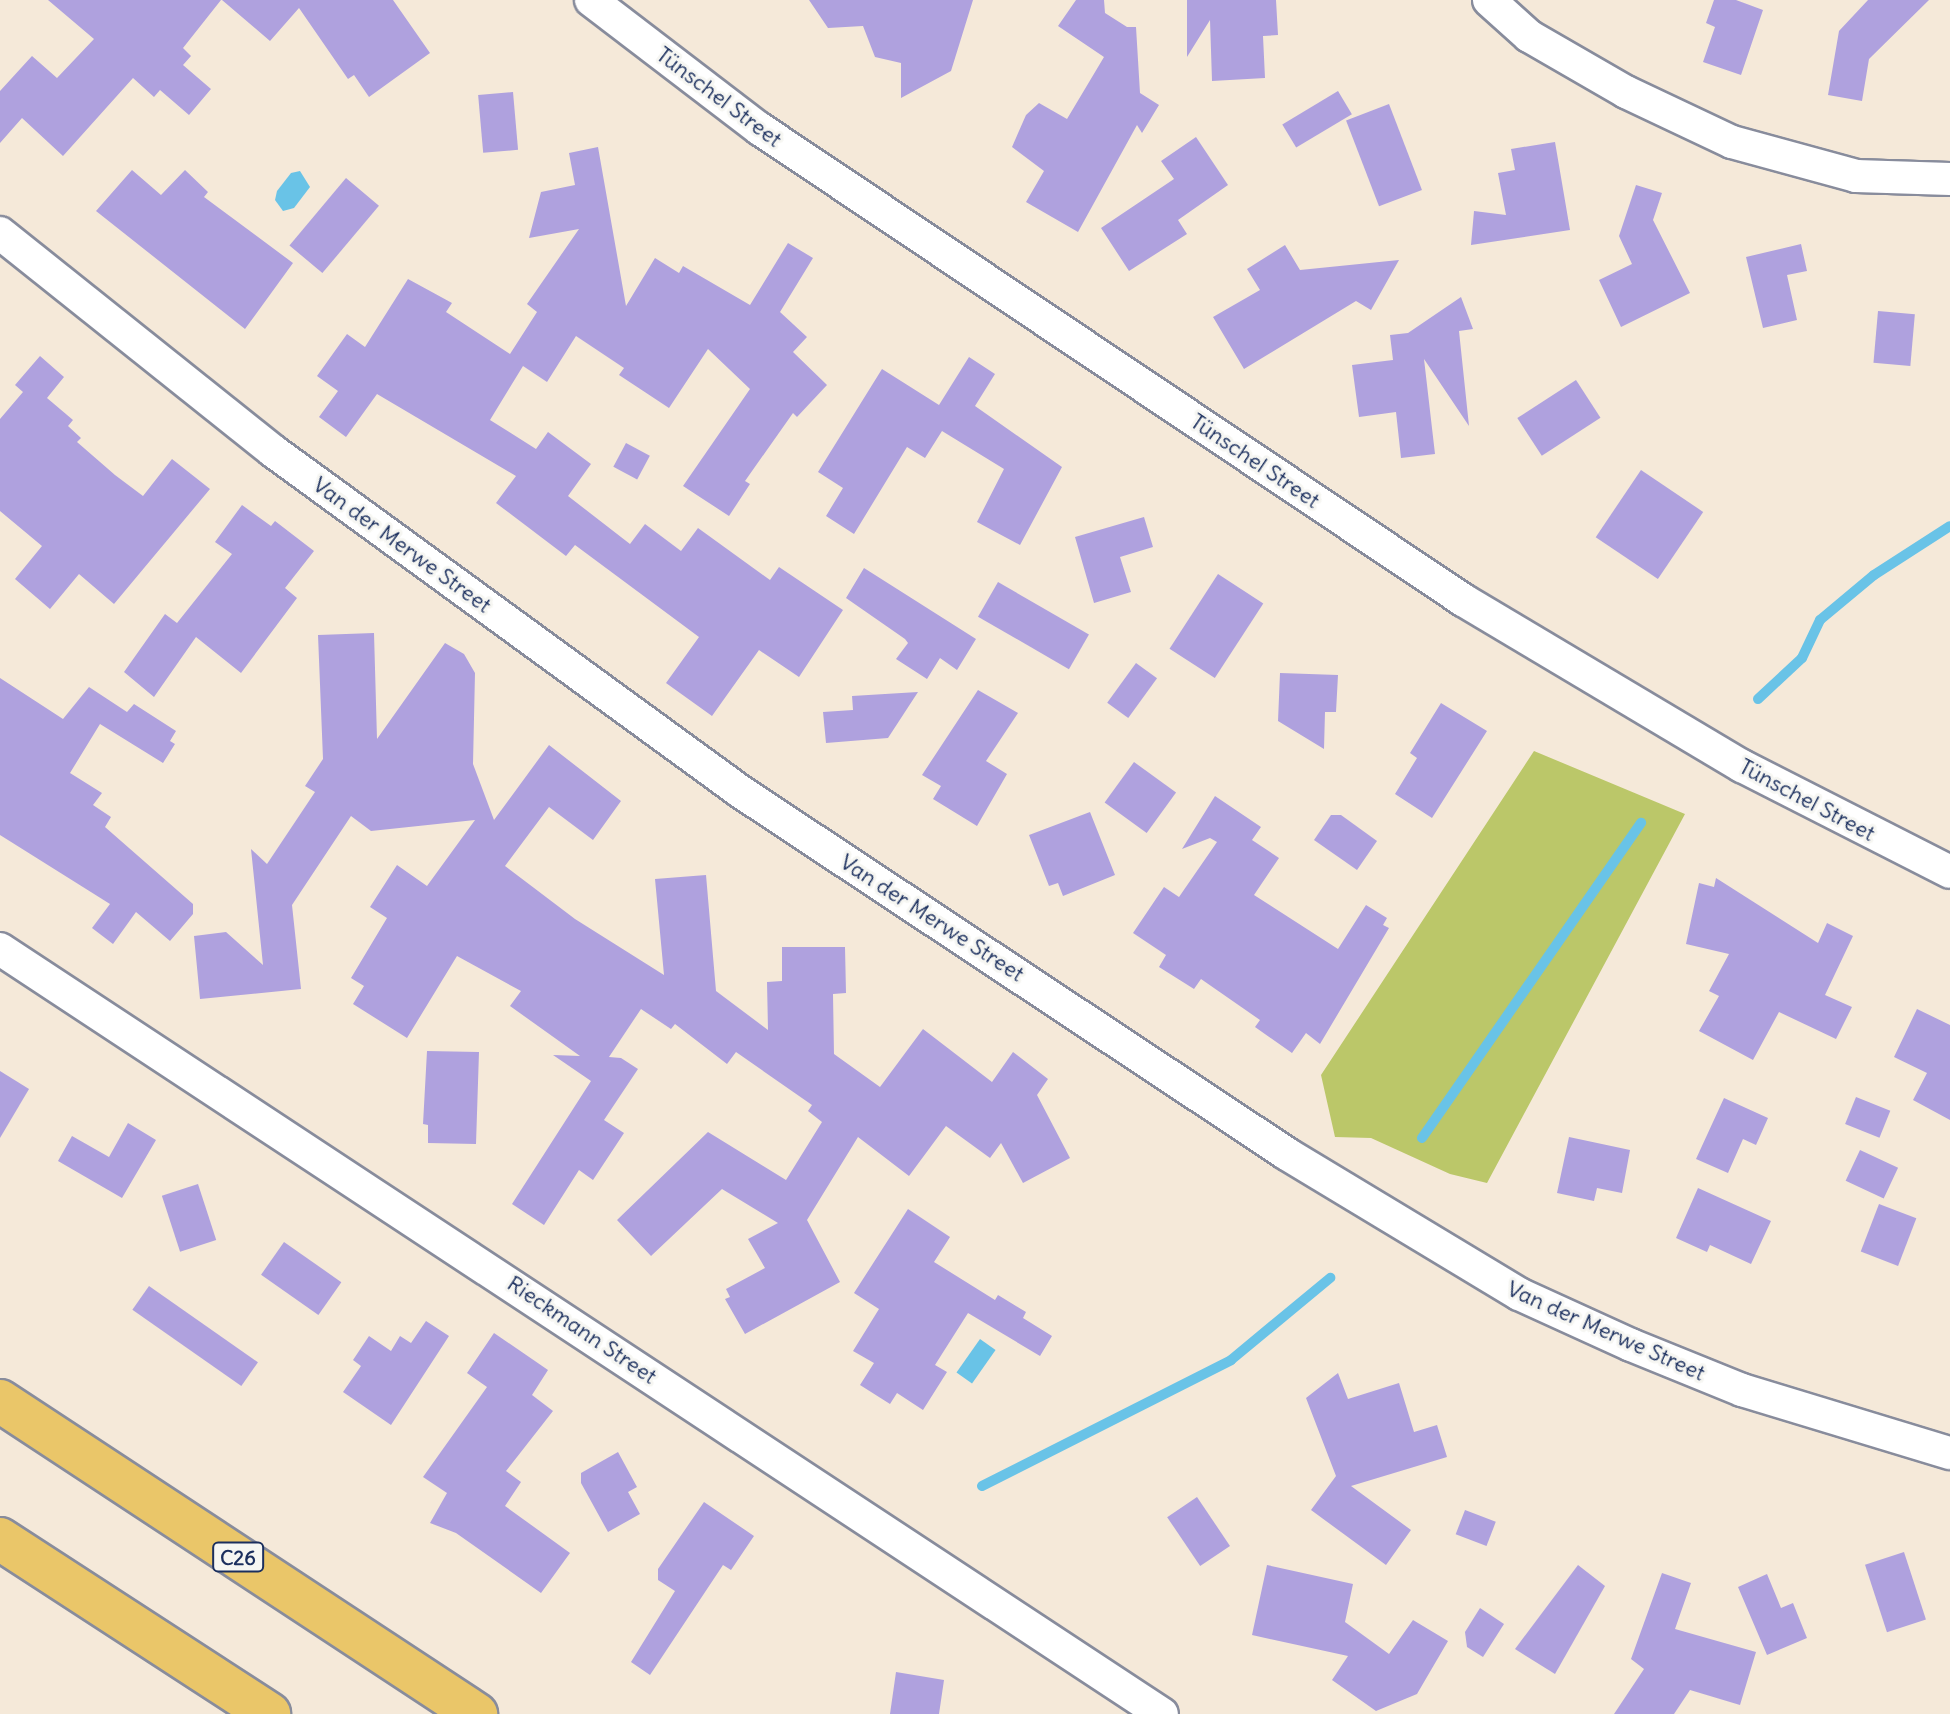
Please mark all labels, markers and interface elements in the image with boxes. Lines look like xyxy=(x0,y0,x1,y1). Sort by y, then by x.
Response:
street label: Tünschel Street xyxy=(651,41,787,153)
street label: Tünschel Street xyxy=(1185,408,1325,514)
street label: Van der Merwe Street xyxy=(308,471,496,619)
street label: Tünschel Street xyxy=(1734,753,1880,847)
street label: Van der Merwe Street xyxy=(835,849,1029,987)
street label: Rieckmann Street xyxy=(502,1270,662,1390)
street label: Van der Merwe Street xyxy=(1503,1275,1709,1387)
road number: C26 xyxy=(212,1541,264,1573)

